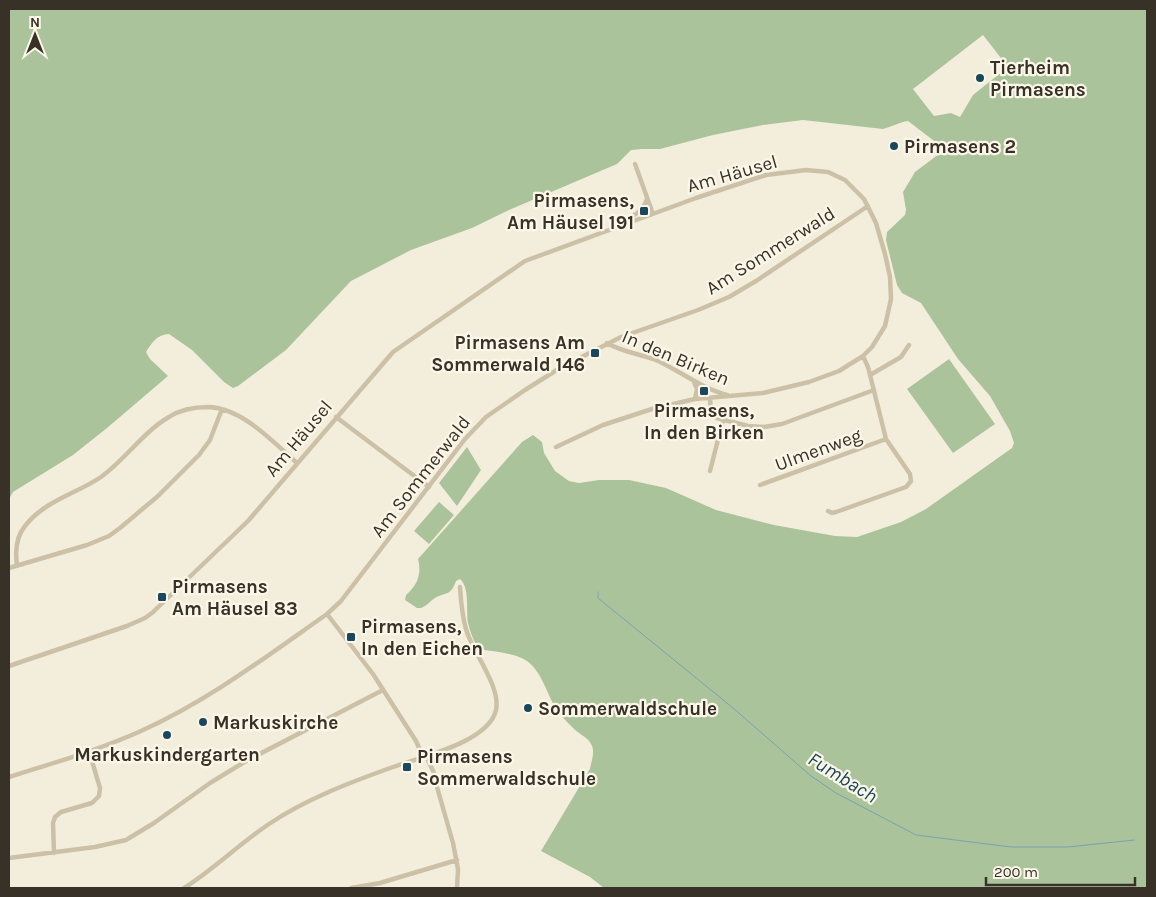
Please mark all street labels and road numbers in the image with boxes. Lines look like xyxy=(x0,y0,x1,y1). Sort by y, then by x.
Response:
street label: Am Häusel xyxy=(685,151,780,197)
street label: Am Sommerwald xyxy=(702,202,839,299)
street label: In den Birken xyxy=(619,325,733,390)
street label: Am Häusel xyxy=(260,396,337,481)
street label: Am Sommerwald xyxy=(367,412,475,542)
street label: Ulmenweg xyxy=(772,424,865,476)

